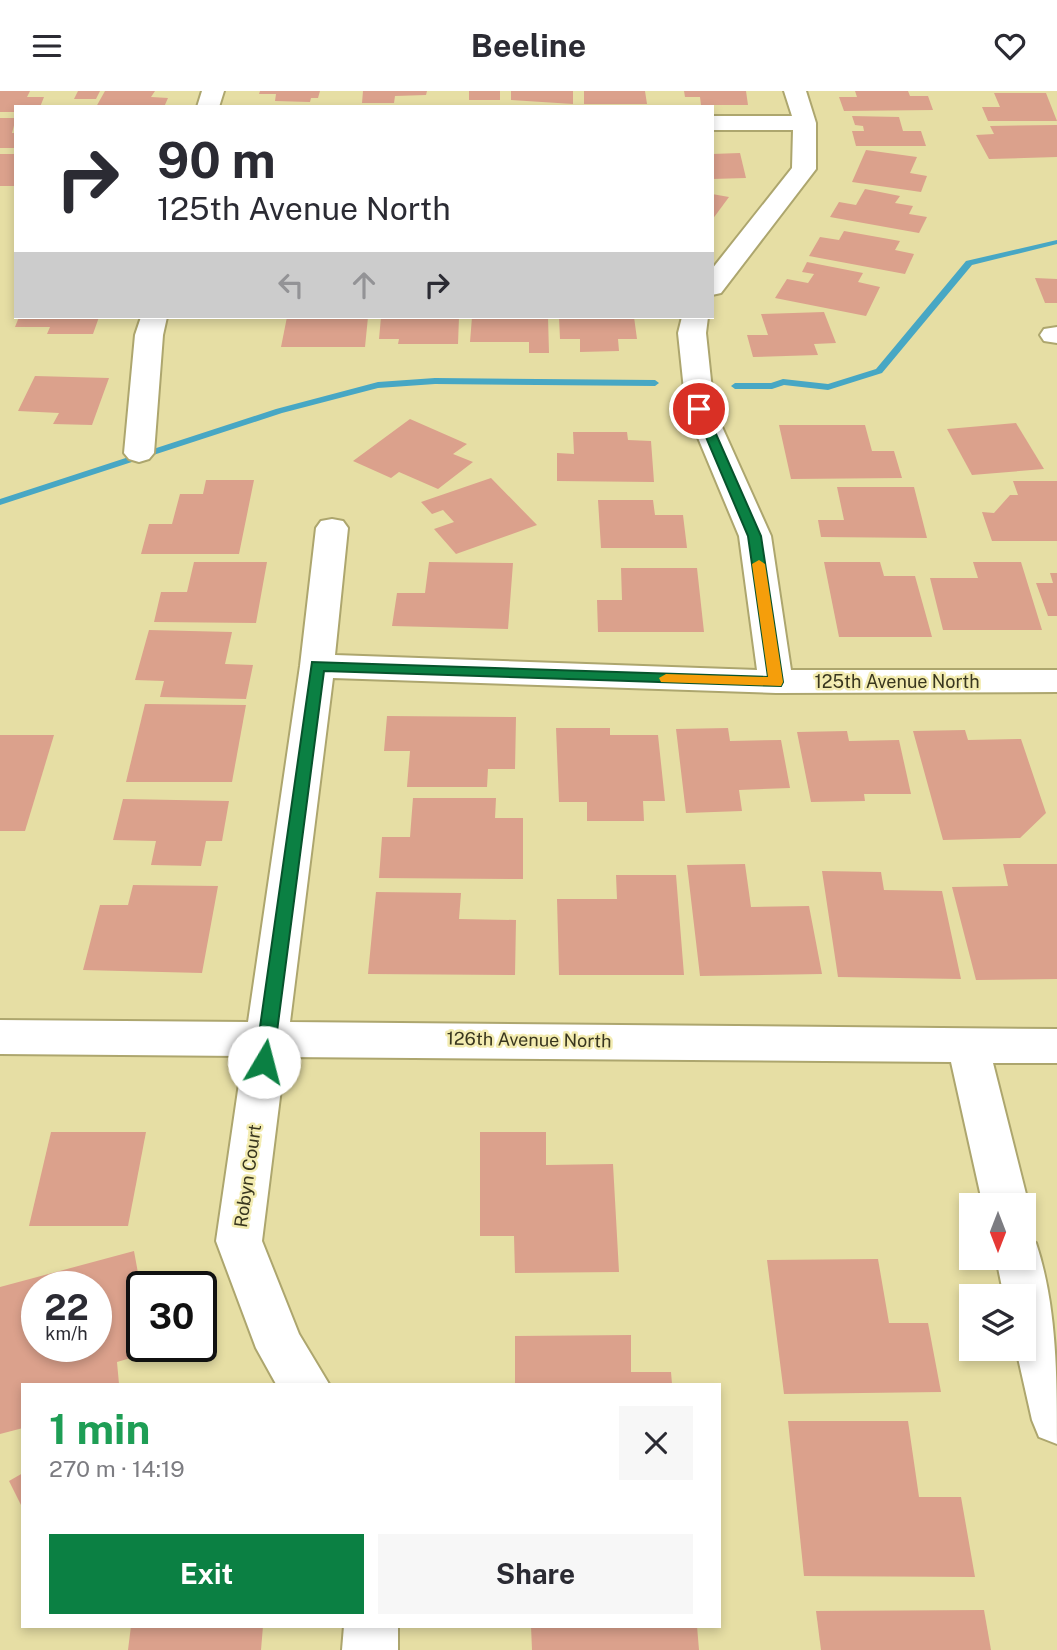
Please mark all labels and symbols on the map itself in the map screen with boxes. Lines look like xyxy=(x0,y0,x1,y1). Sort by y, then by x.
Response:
pin xyxy=(669,379,729,439)
street label: 125th Avenue North xyxy=(814,671,980,692)
position arrow xyxy=(227,1025,301,1099)
street label: 126th Avenue North xyxy=(446,1028,612,1051)
street label: Robyn Court xyxy=(230,1123,265,1229)
north arrow xyxy=(959,1193,1036,1271)
speed limit sign: 30 xyxy=(126,1271,217,1362)

